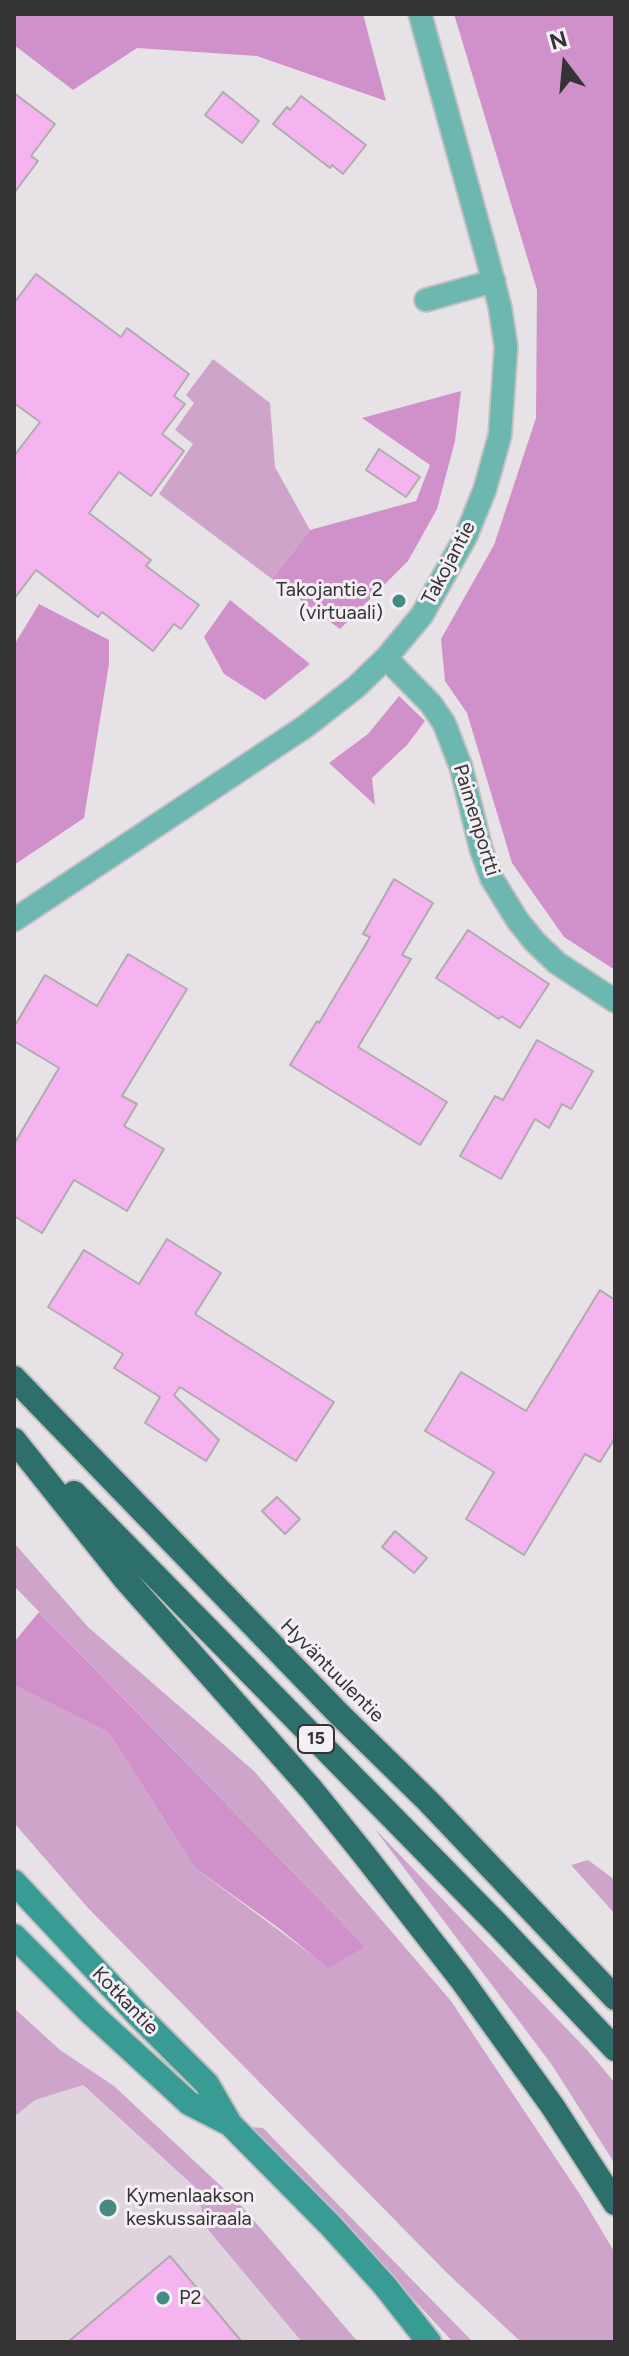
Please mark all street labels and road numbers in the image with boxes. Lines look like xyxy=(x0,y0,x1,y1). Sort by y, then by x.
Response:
street label: Takojantie xyxy=(417,517,481,609)
street label: Paimenportti xyxy=(448,761,504,879)
street label: Hyväntuulentie xyxy=(275,1614,389,1728)
road number: 15 xyxy=(298,1725,334,1753)
street label: Kotkantie xyxy=(87,1962,163,2040)

